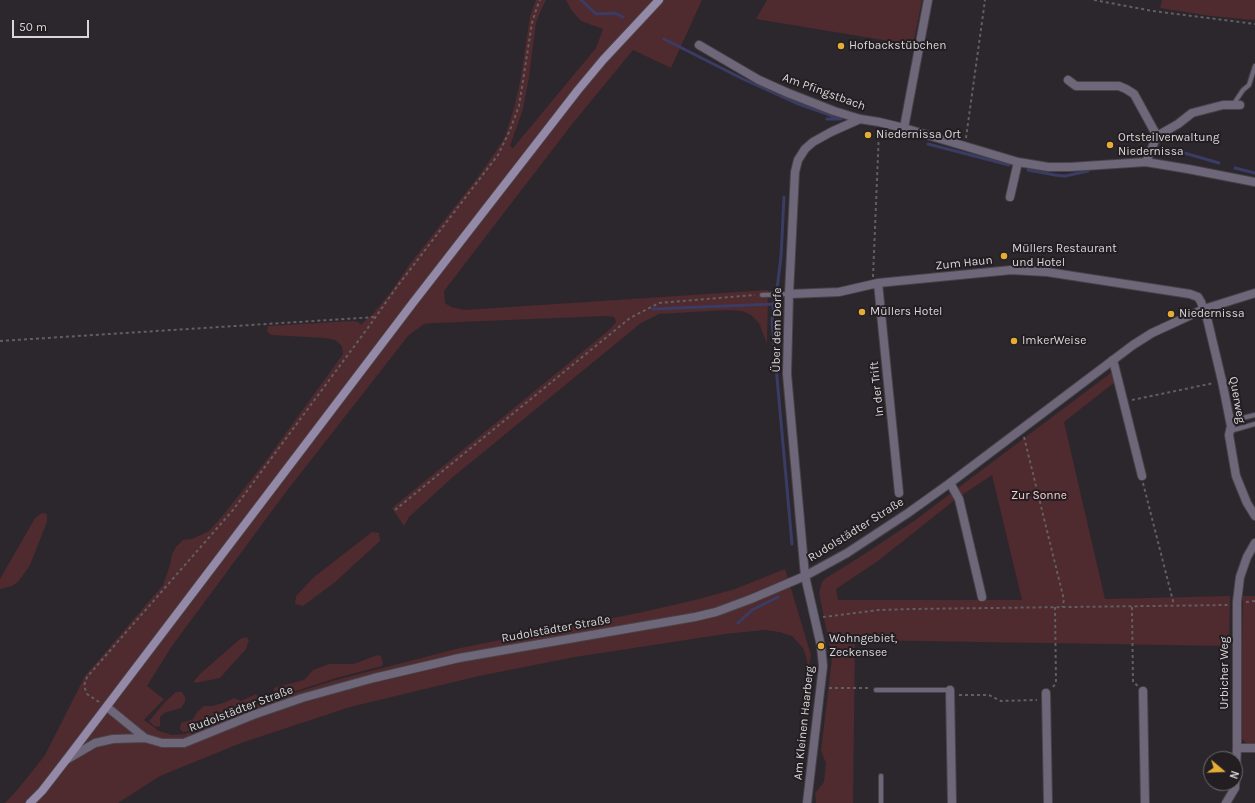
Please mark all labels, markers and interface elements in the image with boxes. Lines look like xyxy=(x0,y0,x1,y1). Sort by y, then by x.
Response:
scale bar xyxy=(14,12,91,38)
text: 50 m xyxy=(19,20,47,34)
place label: Hofbackstübchen xyxy=(849,39,946,53)
marker: Hofbackstübchen xyxy=(836,41,846,51)
street label: Am Pfingstbach xyxy=(781,70,867,114)
place label: Niedernissa Ort xyxy=(876,128,961,142)
marker: Niedernissa Ort xyxy=(863,130,873,140)
place label: Ortsteilverwaltung Niedernissa xyxy=(1118,131,1219,159)
marker: Ortsteilverwaltung Niedernissa xyxy=(1105,140,1115,150)
place label: Müllers Restaurant und Hotel xyxy=(1012,242,1117,270)
marker: Müllers Restaurant und Hotel xyxy=(999,251,1009,261)
street label: Zum Haun xyxy=(935,253,993,273)
street label: Über dem Dorfe xyxy=(769,288,785,372)
place label: Müllers Hotel xyxy=(870,305,942,319)
marker: Müllers Hotel xyxy=(857,307,867,317)
place label: Niedernissa xyxy=(1179,307,1245,321)
marker: Niedernissa xyxy=(1166,309,1176,319)
place label: ImkerWeise xyxy=(1022,334,1086,348)
marker: ImkerWeise xyxy=(1009,336,1019,346)
street label: In der Trift xyxy=(867,361,887,417)
street label: Querweg xyxy=(1226,376,1248,424)
park label: Zur Sonne xyxy=(1011,489,1067,503)
street label: Rudolstädter Straße xyxy=(805,495,907,565)
street label: Rudolstädter Straße xyxy=(500,612,612,646)
place label: Wohngebiet, Zeckensee xyxy=(829,632,897,660)
street label: Urbicher Weg xyxy=(1218,637,1232,709)
marker: Wohngebiet, Zeckensee xyxy=(816,641,826,651)
street label: Am Kleinen Haarberg xyxy=(791,665,817,781)
street label: Rudolstädter Straße xyxy=(187,683,295,735)
north arrow xyxy=(1203,751,1243,791)
text: N xyxy=(1226,769,1241,781)

